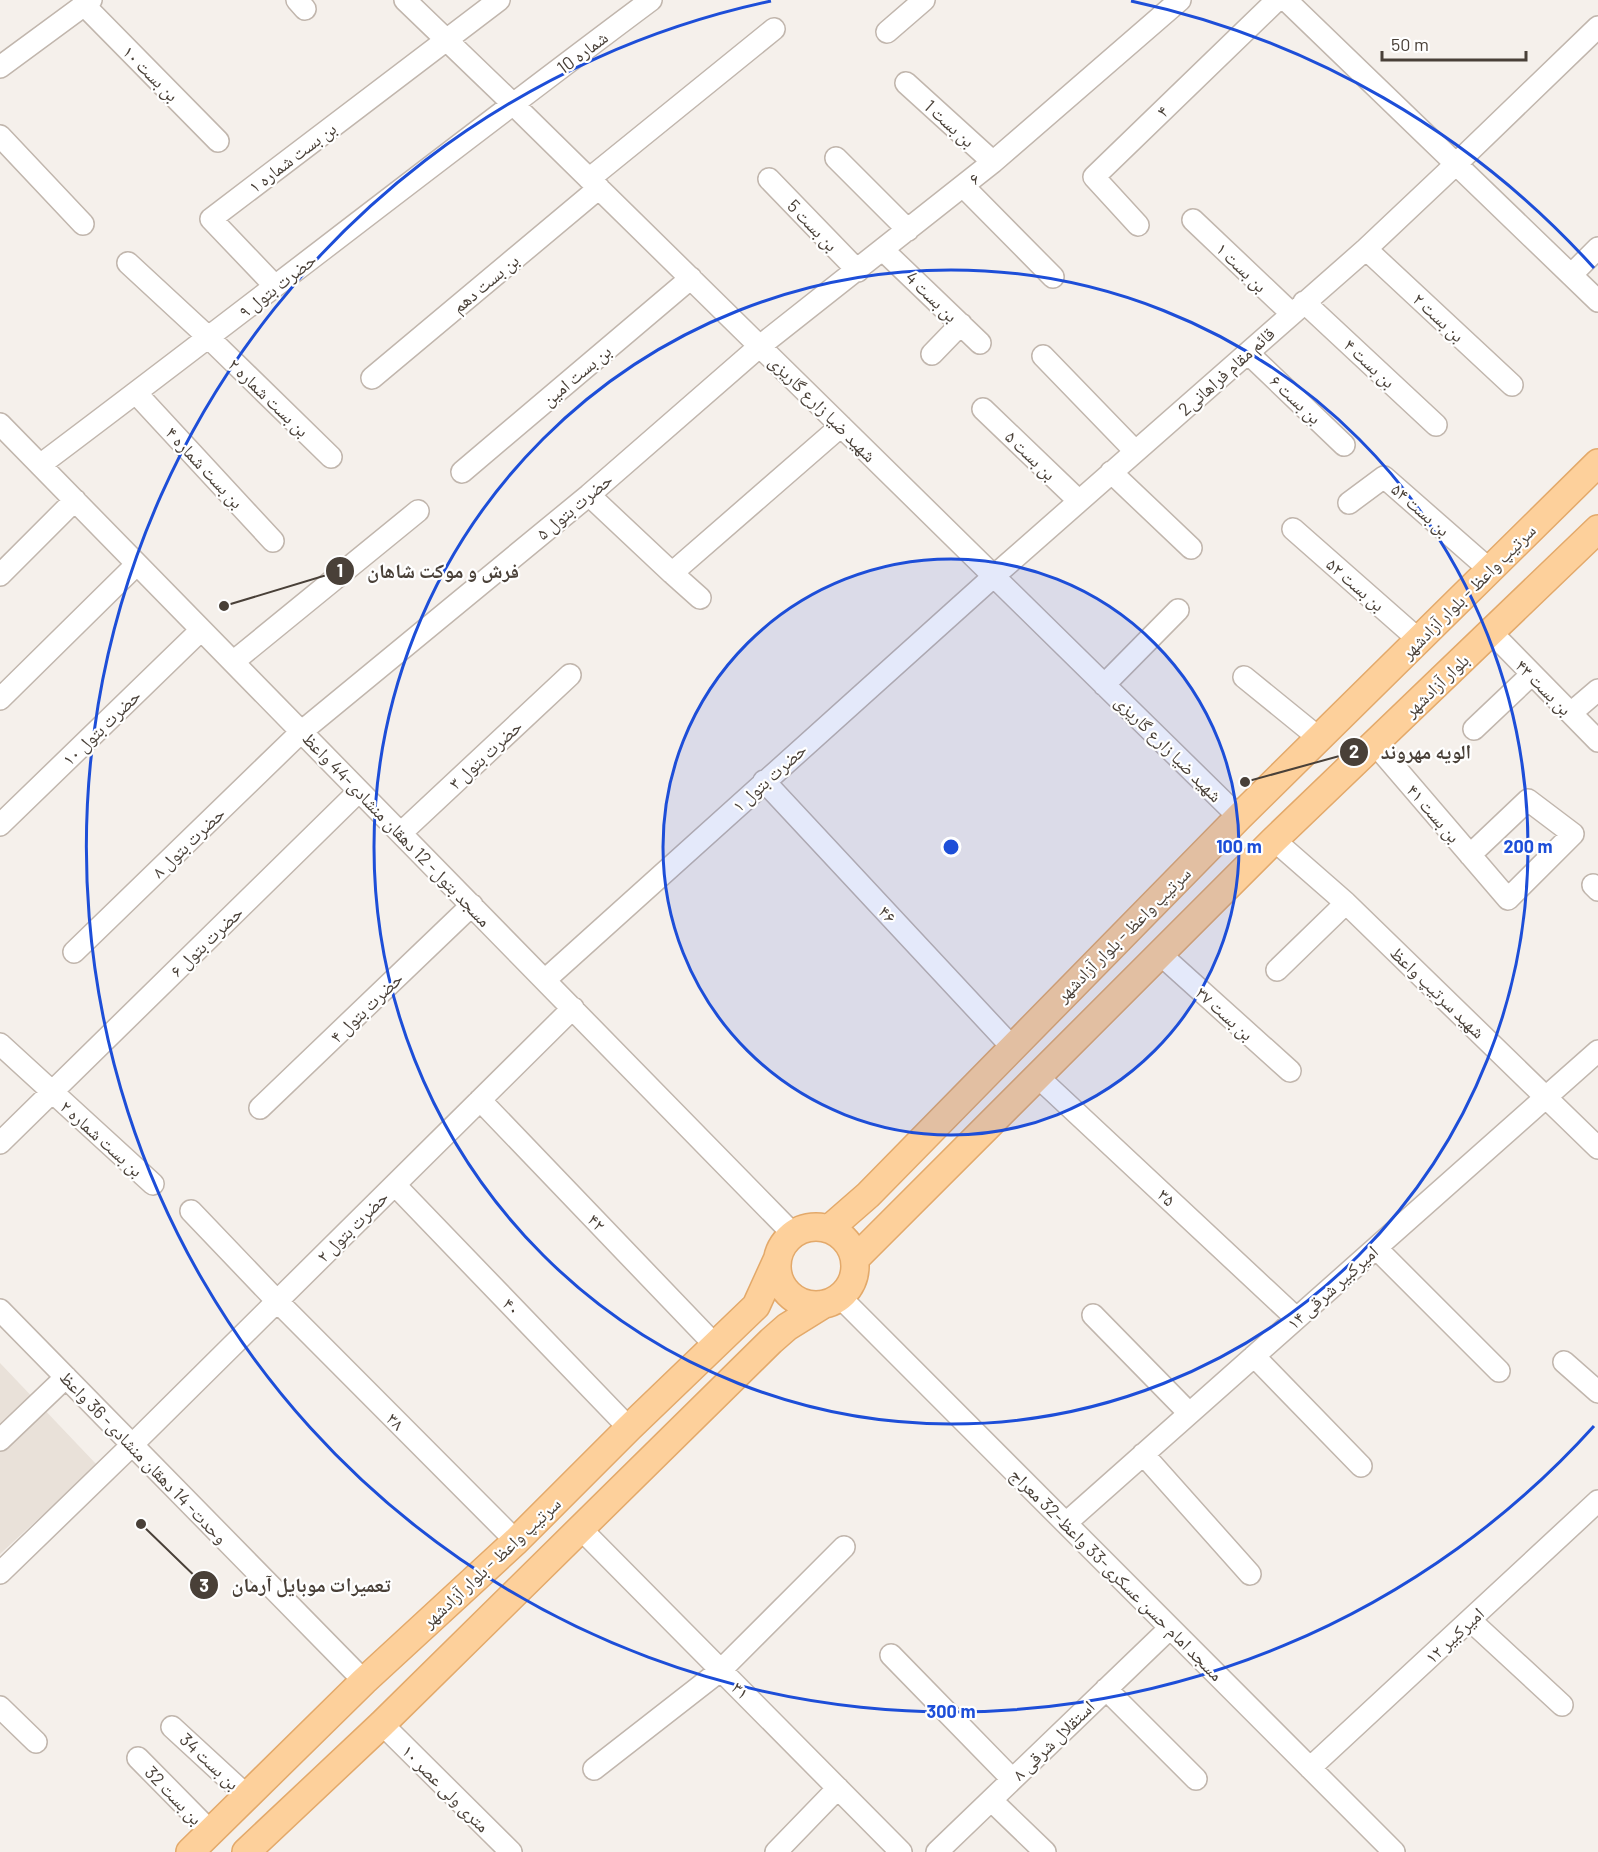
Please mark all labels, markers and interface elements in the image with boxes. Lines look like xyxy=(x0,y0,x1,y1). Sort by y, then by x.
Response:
scale bar xyxy=(1382,24,1526,62)
street label: شماره 10 xyxy=(552,26,612,78)
text: 50 m xyxy=(1391,33,1429,55)
street label: بن بست ۱۰ xyxy=(118,40,184,106)
street label: بن بست 1 xyxy=(919,95,980,152)
street label: ۴ xyxy=(1151,100,1173,122)
street label: بن بست شماره ۱ xyxy=(244,117,341,198)
street label: ۶ xyxy=(964,167,984,189)
street label: بن بست 5 xyxy=(782,195,843,256)
street label: بن بست ۱ xyxy=(1211,237,1272,297)
street label: حضرت بتول ۹ xyxy=(234,248,321,323)
street label: بن بست دهم xyxy=(447,249,524,319)
street label: بن بست 4 xyxy=(901,266,963,327)
street label: بن بست ۲ xyxy=(1408,288,1469,347)
street label: 2قائم مقام فراهانی xyxy=(1173,322,1280,422)
street label: بن بست ۴ xyxy=(1339,334,1400,393)
street label: بن بست امین xyxy=(537,340,616,411)
street label: شهید ضیا زارع گاریزی xyxy=(764,350,881,467)
street label: بن بست شماره ۲ xyxy=(223,353,314,442)
street label: بن بست ۶ xyxy=(1265,370,1326,429)
street label: بن بست شماره ۴ xyxy=(161,421,249,513)
street label: بن بست ۵ xyxy=(1000,425,1061,485)
street label: حضرت بتول ۵ xyxy=(532,468,617,545)
street label: بن بست ۵۴ xyxy=(1387,478,1455,541)
street label: سرتیپ واعظ - بلوار آزادشهر xyxy=(1395,519,1541,665)
callout: فرش و موکت شاهان xyxy=(325,552,531,590)
street label: بن بست ۵۲ xyxy=(1322,553,1390,616)
text: فرش و موکت شاهان xyxy=(367,558,519,583)
text: 1 xyxy=(337,559,343,581)
street label: بلوار آزادشهر xyxy=(1398,649,1473,722)
street label: بن بست ۴۳ xyxy=(1511,654,1577,720)
street label: حضرت بتول ۱۰ xyxy=(57,684,146,771)
street label: شهید ضیا زارع گاریزی xyxy=(1110,690,1227,807)
street label: حضرت بتول ۳ xyxy=(444,714,527,794)
street label: مسجد بتول- 12 دهقان منشادی-44 واعظ xyxy=(297,727,496,932)
callout: الویه مهروند xyxy=(1339,733,1483,771)
street label: حضرت بتول ۱ xyxy=(727,738,811,817)
text: الویه مهروند xyxy=(1381,739,1471,764)
text: 2 xyxy=(1349,740,1359,762)
street label: بن بست ۴۱ xyxy=(1402,779,1465,847)
street label: حضرت بتول ۸ xyxy=(147,802,230,883)
text: 100 m xyxy=(1216,835,1262,857)
text: 200 m xyxy=(1503,835,1553,857)
centre of rings xyxy=(941,837,961,857)
street label: سرتیپ واعظ - بلوار آزادشهر xyxy=(1050,862,1196,1008)
street label: حضرت بتول ۶ xyxy=(165,901,248,982)
street label: ۴۶ xyxy=(874,901,902,927)
street label: شهید سرتیپ واعظ xyxy=(1385,941,1490,1044)
street label: حضرت بتول ۴ xyxy=(325,967,408,1048)
street label: بن بست ۳۷ xyxy=(1191,981,1259,1046)
street label: بن بست شماره ۲ xyxy=(55,1095,148,1182)
street label: ۳۵ xyxy=(1154,1183,1180,1211)
street label: حضرت بتول ۲ xyxy=(312,1186,393,1267)
street label: ۴۲ xyxy=(583,1209,611,1235)
street label: ۱۴ امیرکبیر شرقی xyxy=(1282,1240,1383,1334)
street label: ۴۰ xyxy=(498,1293,526,1319)
street label: وحدت- 14 دهقان منشادی- 36 واعظ xyxy=(55,1366,233,1549)
street label: ۳۸ xyxy=(383,1408,409,1434)
street label: مسجد امام حسن عسکری-33 واعظ-32 معراج xyxy=(1005,1463,1228,1686)
street label: سرتیپ واعظ - بلوار آزادشهر xyxy=(416,1492,566,1634)
callout: تعمیرات موبایل آرمان xyxy=(189,1566,403,1604)
text: تعمیرات موبایل آرمان xyxy=(231,1572,391,1598)
text: 3 xyxy=(199,1574,209,1596)
street label: امیرکبیر ۱۲ xyxy=(1420,1602,1488,1668)
street label: ۳۱ xyxy=(728,1677,754,1703)
street label: استقلال شرقی ۸ xyxy=(1007,1695,1099,1785)
text: 300 m xyxy=(927,1700,975,1722)
street label: بن بست 34 xyxy=(175,1728,244,1795)
street label: ۱۰ متری ولی عصر xyxy=(397,1740,494,1837)
street label: بن بست 32 xyxy=(140,1761,207,1830)

